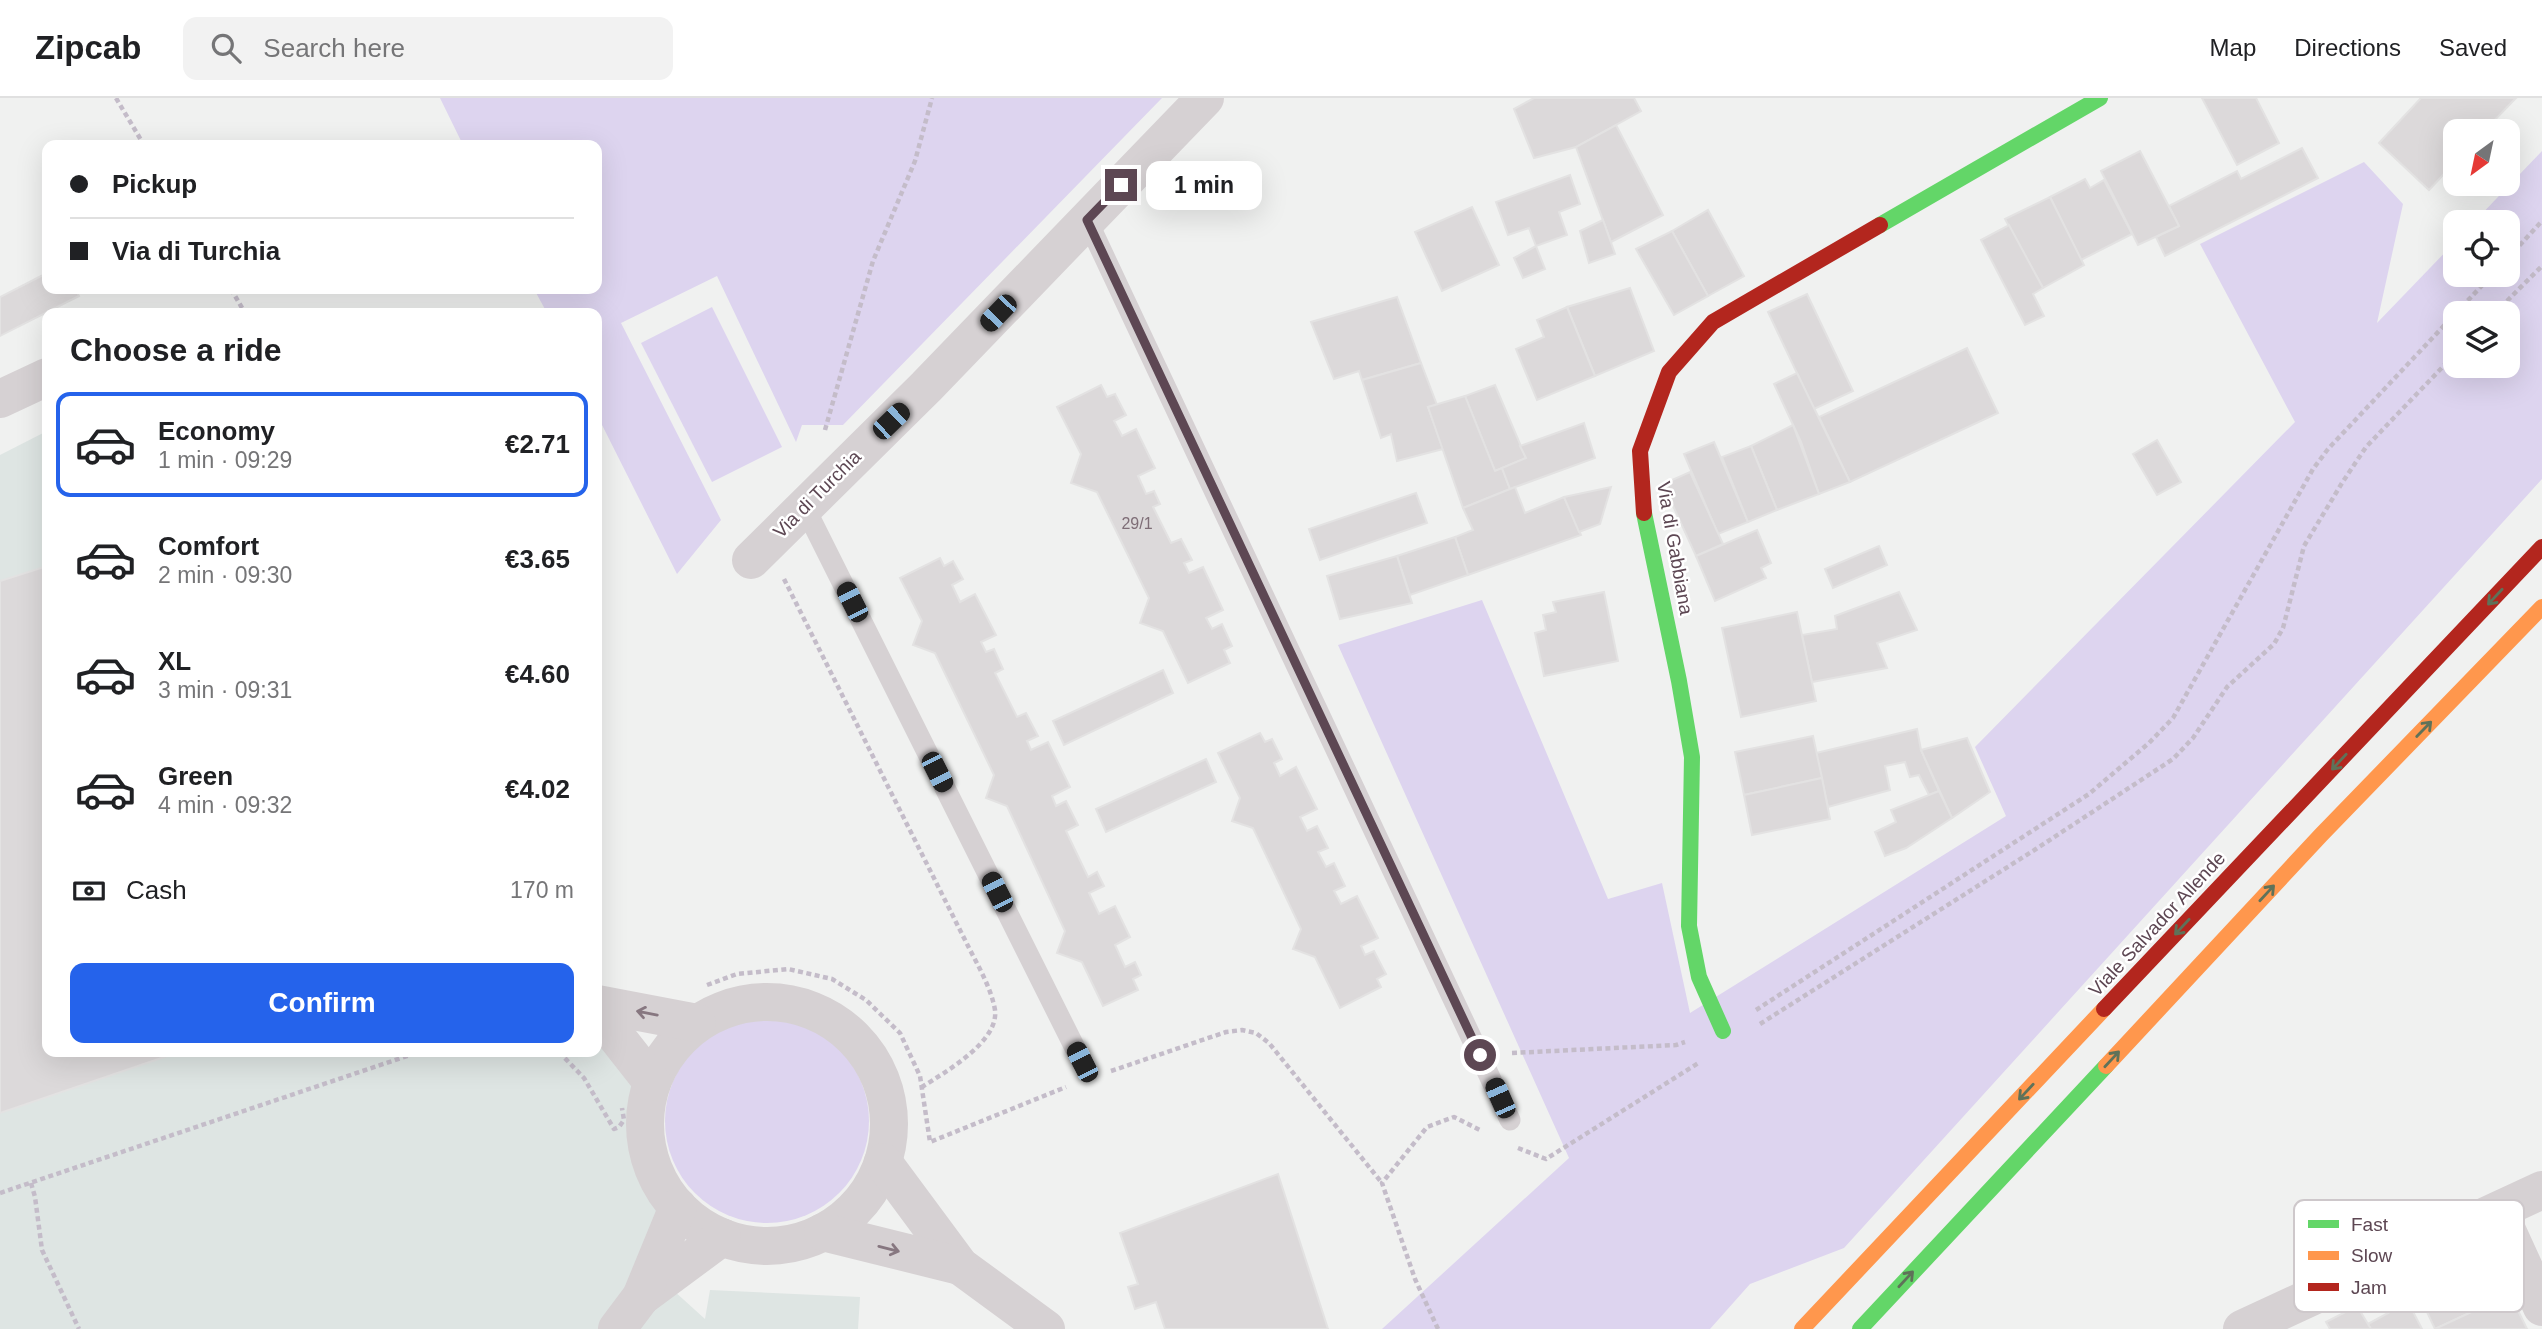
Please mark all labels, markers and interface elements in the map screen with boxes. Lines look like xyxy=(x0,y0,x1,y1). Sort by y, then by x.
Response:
search box xyxy=(183,17,673,80)
text: Zipcab xyxy=(35,29,141,66)
icon: search xyxy=(207,29,245,67)
text: Search here xyxy=(263,33,405,63)
text: Map xyxy=(2210,34,2256,61)
text: Directions xyxy=(2294,34,2401,61)
text: Saved xyxy=(2439,34,2507,61)
north arrow xyxy=(2443,119,2520,196)
map controls xyxy=(2443,119,2520,378)
callout: 1 min xyxy=(1146,160,1261,210)
text: Pickup xyxy=(112,169,197,199)
route end xyxy=(1105,169,1137,201)
text: 1 min xyxy=(1174,172,1234,198)
button: locate xyxy=(2443,210,2520,287)
text: Via di Turchia xyxy=(112,236,280,266)
car xyxy=(976,291,1021,335)
button: layers xyxy=(2443,301,2520,378)
text: Choose a ride xyxy=(70,332,282,368)
car xyxy=(869,399,914,443)
icon: car xyxy=(74,413,137,476)
text: Economy xyxy=(158,416,275,446)
text: €2.71 xyxy=(505,429,570,459)
street label: Via di Turchia xyxy=(769,446,865,542)
text: 1 min · 09:29 xyxy=(158,447,292,473)
street label: Via di Gabbiana xyxy=(1653,480,1697,617)
house number: 29/1 xyxy=(1121,515,1153,532)
icon: car xyxy=(74,528,137,591)
text: Comfort xyxy=(158,531,259,561)
text: €3.65 xyxy=(505,544,570,574)
text: 2 min · 09:30 xyxy=(158,562,292,588)
car xyxy=(834,579,871,625)
one-way arrow xyxy=(2487,588,2504,605)
icon: car xyxy=(74,643,137,706)
text: XL xyxy=(158,646,191,676)
text: €4.60 xyxy=(505,659,570,689)
text: 3 min · 09:31 xyxy=(158,677,292,703)
one-way arrow xyxy=(2416,720,2433,737)
car xyxy=(919,749,956,795)
one-way arrow xyxy=(2330,753,2347,770)
icon: car xyxy=(74,758,137,821)
text: Green xyxy=(158,761,233,791)
text: €4.02 xyxy=(505,774,570,804)
text: 4 min · 09:32 xyxy=(158,792,292,818)
street label: Viale Salvador Allende xyxy=(2085,847,2229,1001)
car xyxy=(979,869,1016,915)
icon: cash xyxy=(70,872,108,910)
text: Cash xyxy=(126,875,187,905)
text: 170 m xyxy=(510,877,574,903)
one-way arrow xyxy=(2259,884,2275,902)
one-way arrow xyxy=(2174,918,2191,935)
button: Confirm xyxy=(70,963,574,1043)
one-way arrow xyxy=(636,1006,659,1020)
car xyxy=(1064,1039,1101,1085)
route start xyxy=(1464,1039,1496,1071)
one-way arrow xyxy=(2103,1051,2120,1068)
car xyxy=(1482,1075,1519,1121)
one-way arrow xyxy=(2018,1083,2035,1101)
legend xyxy=(2294,1200,2524,1312)
text: Fast xyxy=(2351,1214,2389,1235)
one-way arrow xyxy=(877,1243,900,1256)
text: Slow xyxy=(2351,1245,2392,1266)
one-way arrow xyxy=(1898,1271,1915,1288)
text: Jam xyxy=(2351,1277,2387,1298)

